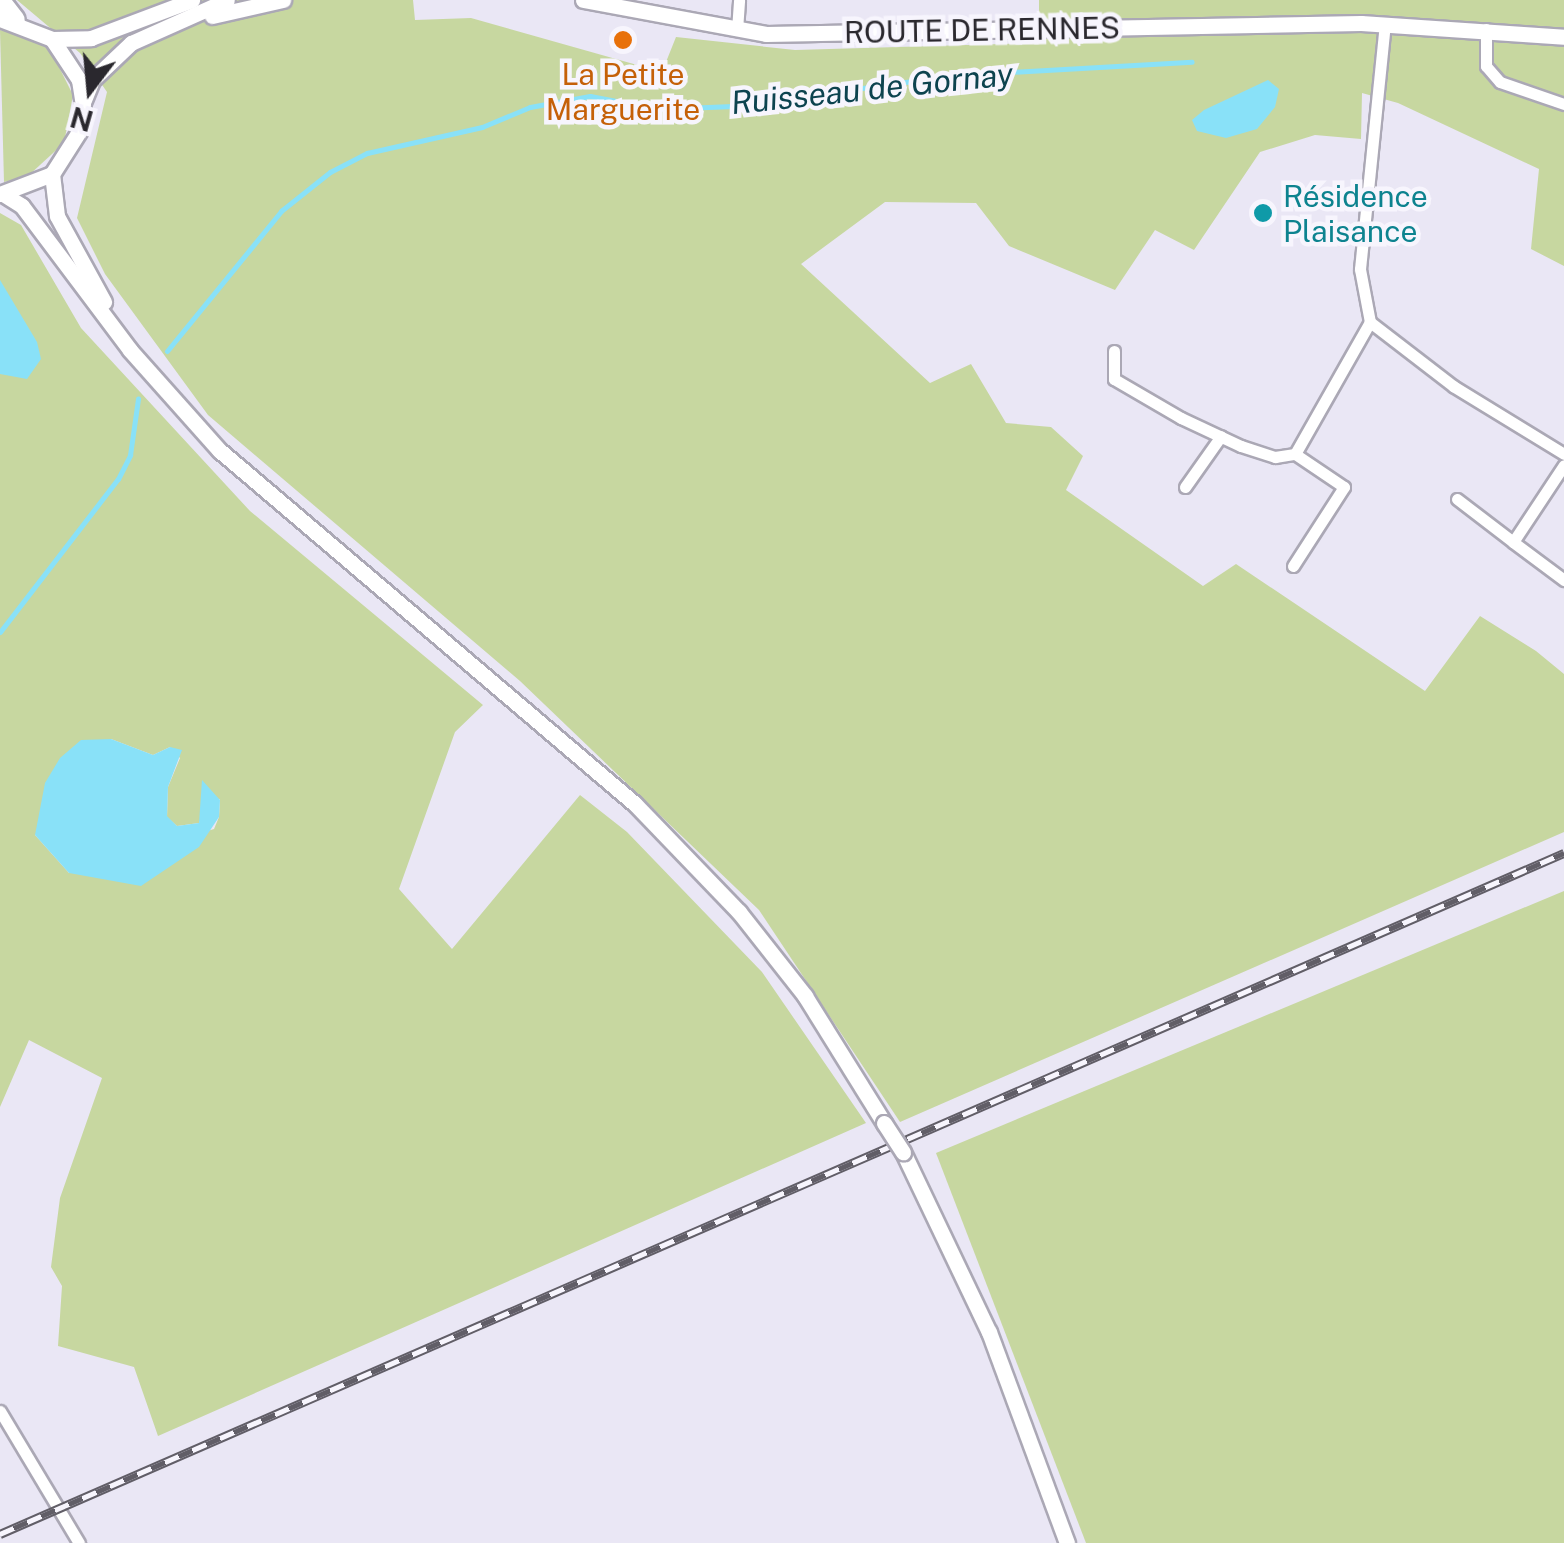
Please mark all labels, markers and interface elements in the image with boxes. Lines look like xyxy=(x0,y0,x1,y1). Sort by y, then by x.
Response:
street label: ROUTE DE RENNES xyxy=(844,10,1120,50)
marker: La Petite Marguerite xyxy=(612,29,634,51)
north arrow xyxy=(40,40,140,140)
water label: Ruisseau de Gornay xyxy=(729,55,1015,123)
place label: La Petite Marguerite xyxy=(546,56,700,126)
text: N xyxy=(67,100,97,138)
place label: Résidence Plaisance xyxy=(1283,178,1428,248)
marker: Résidence Plaisance xyxy=(1252,202,1274,224)

